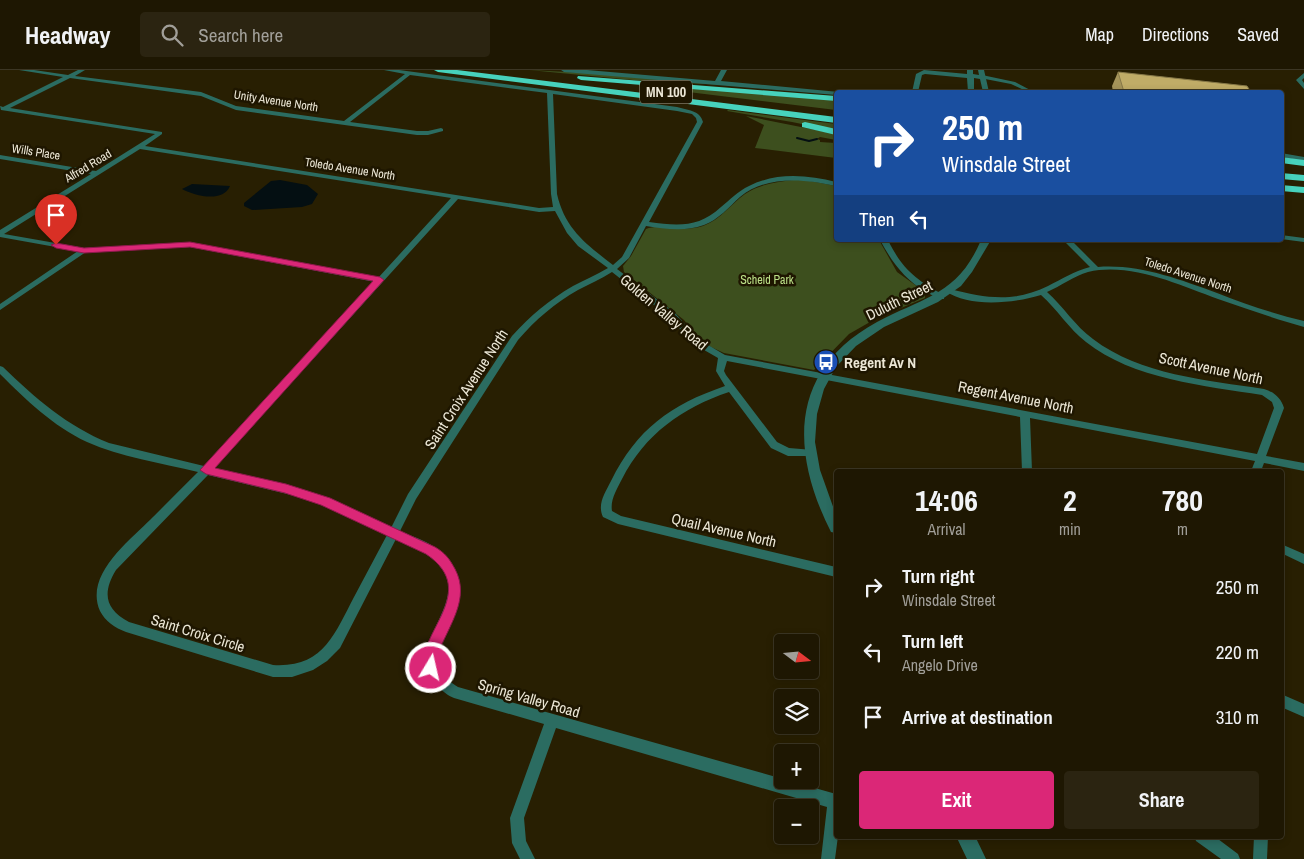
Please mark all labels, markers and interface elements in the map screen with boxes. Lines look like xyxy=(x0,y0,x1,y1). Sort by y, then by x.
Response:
search box xyxy=(140,12,490,57)
text: Headway xyxy=(25,19,110,51)
icon: search xyxy=(158,21,186,49)
text: Search here xyxy=(198,22,283,48)
text: Map xyxy=(1085,22,1114,47)
text: Directions xyxy=(1142,22,1209,47)
text: Saved xyxy=(1237,22,1279,47)
road number: MN 100 xyxy=(640,81,692,104)
street label: Unity Avenue North xyxy=(233,86,319,116)
text: 250 m xyxy=(942,104,1023,151)
icon: right xyxy=(859,110,924,175)
street label: Wills Place xyxy=(11,140,61,164)
street label: Alfred Road xyxy=(61,146,114,187)
text: Winsdale Street xyxy=(942,149,1070,179)
street label: Toledo Avenue North xyxy=(304,154,396,184)
pin xyxy=(35,194,77,245)
icon: arrive xyxy=(42,201,70,229)
icon: left xyxy=(905,205,933,233)
text: Then xyxy=(859,206,895,232)
street label: Toledo Avenue North xyxy=(1142,253,1234,297)
street label: Golden Valley Road xyxy=(616,269,712,355)
park label: Scheid Park xyxy=(740,272,794,288)
street label: Duluth Street xyxy=(862,275,936,325)
street label: Saint Croix Avenue North xyxy=(419,325,513,453)
street label: Scott Avenue North xyxy=(1157,347,1265,389)
bus stop icon: Regent Av N xyxy=(813,349,839,375)
place label: Regent Av N xyxy=(844,352,916,373)
street label: Regent Avenue North xyxy=(956,375,1076,419)
text: 14:06 xyxy=(915,480,978,520)
text: 2 xyxy=(1063,480,1077,520)
text: 780 xyxy=(1162,480,1203,520)
street label: Quail Avenue North xyxy=(669,508,779,552)
text: Arrival xyxy=(928,518,965,540)
text: min xyxy=(1059,518,1081,540)
text: m xyxy=(1177,518,1188,540)
text: Turn right xyxy=(902,563,974,589)
icon: right xyxy=(859,573,887,601)
text: 250 m xyxy=(1216,574,1259,600)
text: Winsdale Street xyxy=(902,589,995,611)
street label: Saint Croix Circle xyxy=(149,609,248,657)
text: Turn left xyxy=(902,628,963,654)
north arrow xyxy=(774,634,819,679)
map controls xyxy=(774,634,819,844)
icon: left xyxy=(859,638,887,666)
text: 220 m xyxy=(1216,639,1259,665)
position arrow xyxy=(404,641,456,693)
text: Angelo Drive xyxy=(902,654,978,676)
street label: Spring Valley Road xyxy=(476,673,582,723)
button: layers xyxy=(774,689,819,734)
icon: arrive xyxy=(859,703,887,731)
text: Arrive at destination xyxy=(902,704,1053,730)
text: 310 m xyxy=(1216,704,1259,730)
button: + xyxy=(774,744,819,789)
button: Exit xyxy=(859,771,1054,829)
button: Share xyxy=(1064,771,1259,829)
button: − xyxy=(774,799,819,844)

